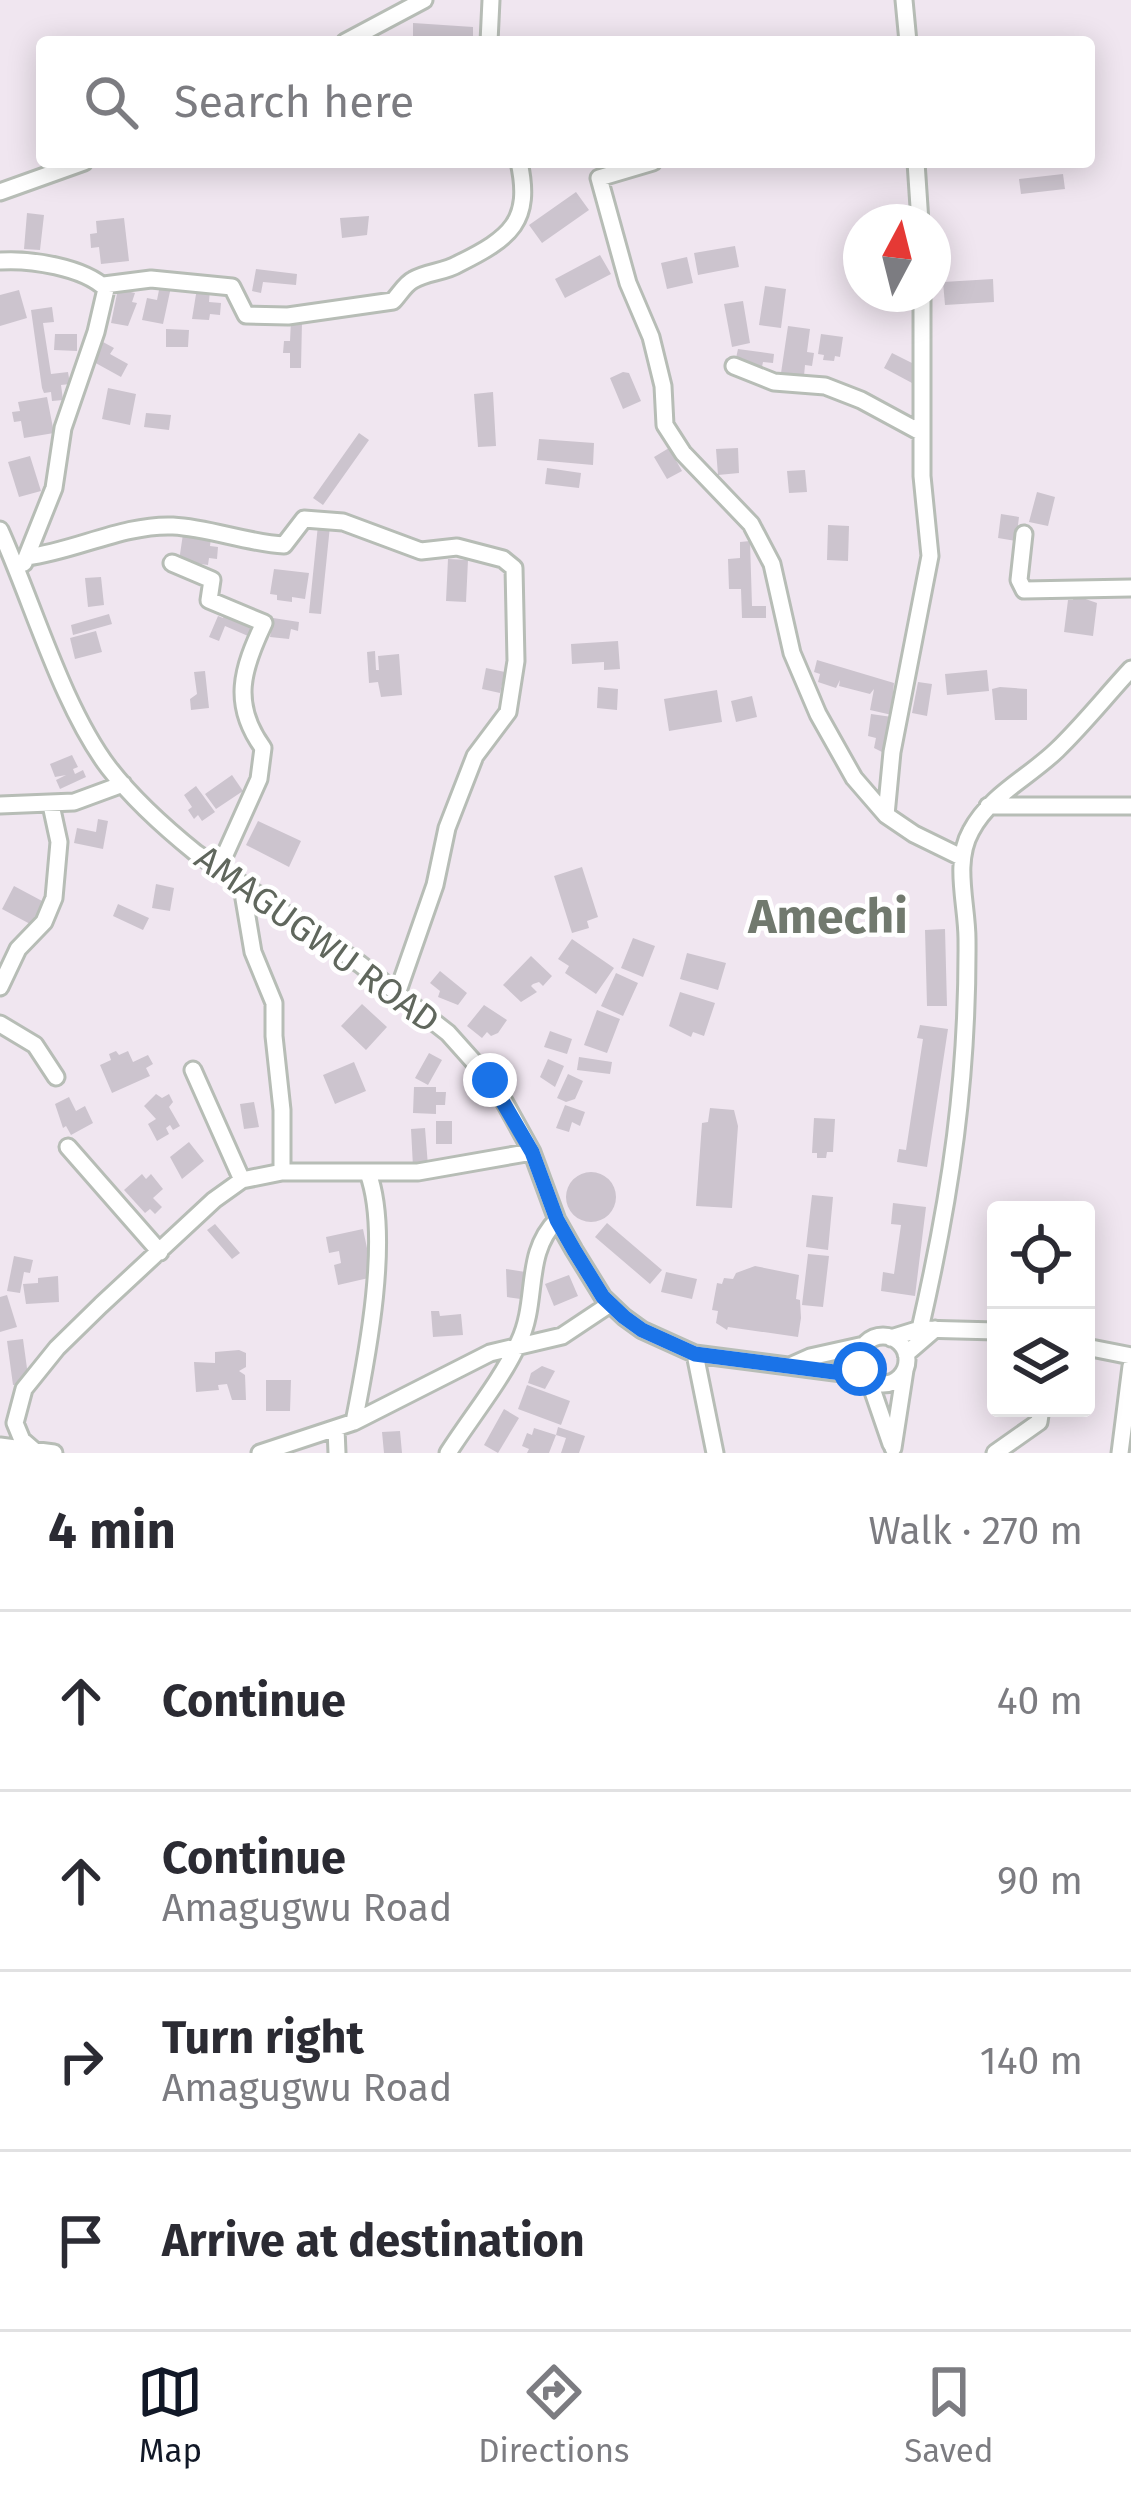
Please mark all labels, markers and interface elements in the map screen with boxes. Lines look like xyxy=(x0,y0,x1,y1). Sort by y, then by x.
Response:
search box xyxy=(36,36,1095,168)
icon: search xyxy=(78,69,144,135)
text: Search here xyxy=(174,75,414,129)
north arrow xyxy=(843,204,951,312)
street label: AMAGUGWU ROAD xyxy=(186,836,448,1042)
district label: Amechi xyxy=(747,888,908,946)
route end xyxy=(463,1053,517,1107)
map controls xyxy=(987,1201,1095,1417)
button: locate xyxy=(987,1201,1095,1309)
button: layers xyxy=(987,1309,1095,1417)
route start xyxy=(833,1342,887,1396)
text: 4 min xyxy=(48,1500,176,1562)
text: Walk · 270 m xyxy=(868,1508,1083,1554)
icon: ahead xyxy=(48,1668,114,1734)
text: Continue xyxy=(162,1674,346,1728)
text: 40 m xyxy=(997,1678,1083,1724)
text: Continue xyxy=(162,1831,346,1885)
icon: ahead xyxy=(48,1848,114,1914)
text: 90 m xyxy=(997,1858,1083,1904)
text: Amagugwu Road xyxy=(162,1885,452,1931)
text: Turn right xyxy=(162,2011,364,2065)
icon: right xyxy=(48,2028,114,2094)
text: 140 m xyxy=(980,2038,1083,2084)
text: Amagugwu Road xyxy=(162,2065,452,2111)
icon: arrive xyxy=(48,2208,114,2274)
text: Arrive at destination xyxy=(162,2214,585,2268)
tab: Map xyxy=(137,2359,203,2471)
tab: Directions xyxy=(478,2359,630,2471)
tab: Saved xyxy=(904,2359,994,2471)

